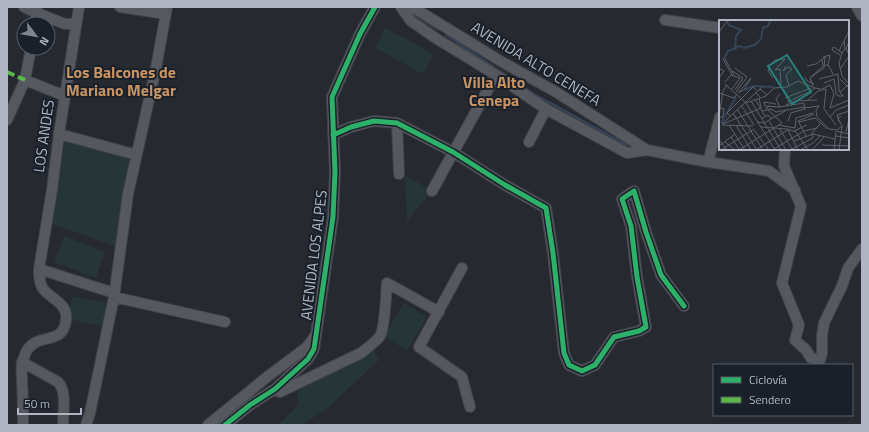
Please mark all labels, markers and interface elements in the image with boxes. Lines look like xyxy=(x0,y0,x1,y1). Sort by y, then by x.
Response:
north arrow xyxy=(16,16,56,56)
street label: AVENIDA ALTO CENEFA xyxy=(467,16,606,112)
inset map xyxy=(719,20,849,150)
text: N xyxy=(36,34,53,49)
district label: Los Balcones de Mariano Melgar xyxy=(66,60,176,102)
district label: Villa Alto Cenepa xyxy=(463,70,525,112)
street label: LOS ANDES xyxy=(27,98,60,174)
street label: AVENIDA LOS ALPES xyxy=(294,189,333,321)
legend xyxy=(713,364,853,416)
text: Ciclovía xyxy=(749,370,787,389)
scale bar xyxy=(18,390,81,416)
text: Sendero xyxy=(749,390,791,409)
text: 50 m xyxy=(24,394,50,413)

